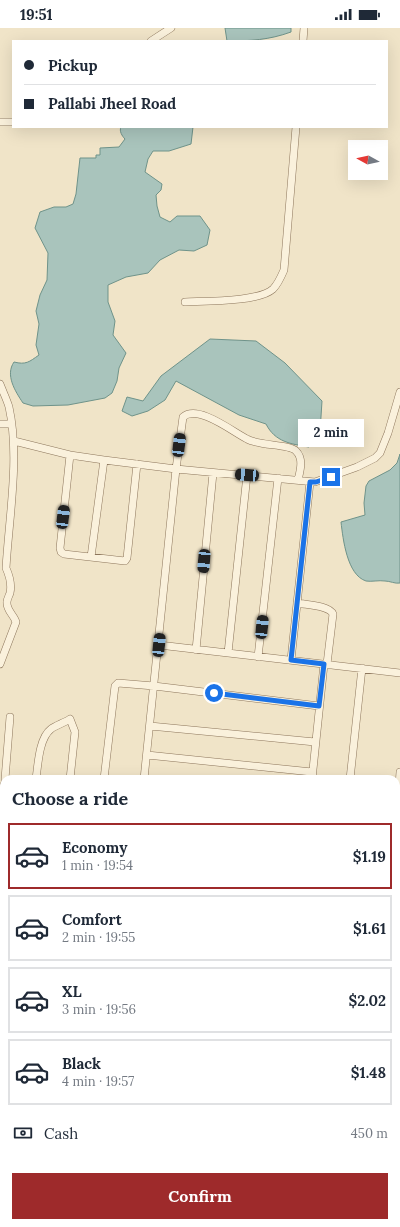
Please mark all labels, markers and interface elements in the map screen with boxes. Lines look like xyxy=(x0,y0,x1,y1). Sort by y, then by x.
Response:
text: 19:51 xyxy=(20,5,53,24)
text: Pickup xyxy=(48,56,97,75)
text: Pallabi Jheel Road xyxy=(48,94,176,113)
north arrow xyxy=(348,140,388,180)
map controls xyxy=(348,140,388,180)
callout: 2 min xyxy=(298,419,364,447)
text: 2 min xyxy=(314,424,348,441)
car xyxy=(172,432,186,458)
car xyxy=(235,468,259,482)
route end xyxy=(322,468,340,486)
car xyxy=(56,504,70,530)
car xyxy=(197,549,211,573)
car xyxy=(255,614,269,640)
car xyxy=(152,632,166,658)
route start xyxy=(205,684,223,702)
text: Choose a ride xyxy=(12,787,128,810)
icon: car xyxy=(14,838,50,874)
text: Economy xyxy=(62,838,127,857)
text: $1.19 xyxy=(353,847,386,866)
text: 1 min · 19:54 xyxy=(62,857,133,874)
icon: car xyxy=(14,910,50,946)
text: Comfort xyxy=(62,910,122,929)
text: $1.61 xyxy=(353,919,386,938)
text: 2 min · 19:55 xyxy=(62,929,135,946)
icon: car xyxy=(14,982,50,1018)
text: XL xyxy=(62,982,82,1001)
text: $2.02 xyxy=(348,991,386,1010)
text: 3 min · 19:56 xyxy=(62,1001,136,1018)
icon: car xyxy=(14,1054,50,1090)
text: Black xyxy=(62,1054,101,1073)
text: $1.48 xyxy=(351,1063,386,1082)
text: 4 min · 19:57 xyxy=(62,1073,134,1090)
icon: cash xyxy=(12,1122,34,1144)
text: Cash xyxy=(44,1124,78,1143)
text: 450 m xyxy=(351,1125,388,1142)
button: Confirm xyxy=(12,1173,388,1219)

